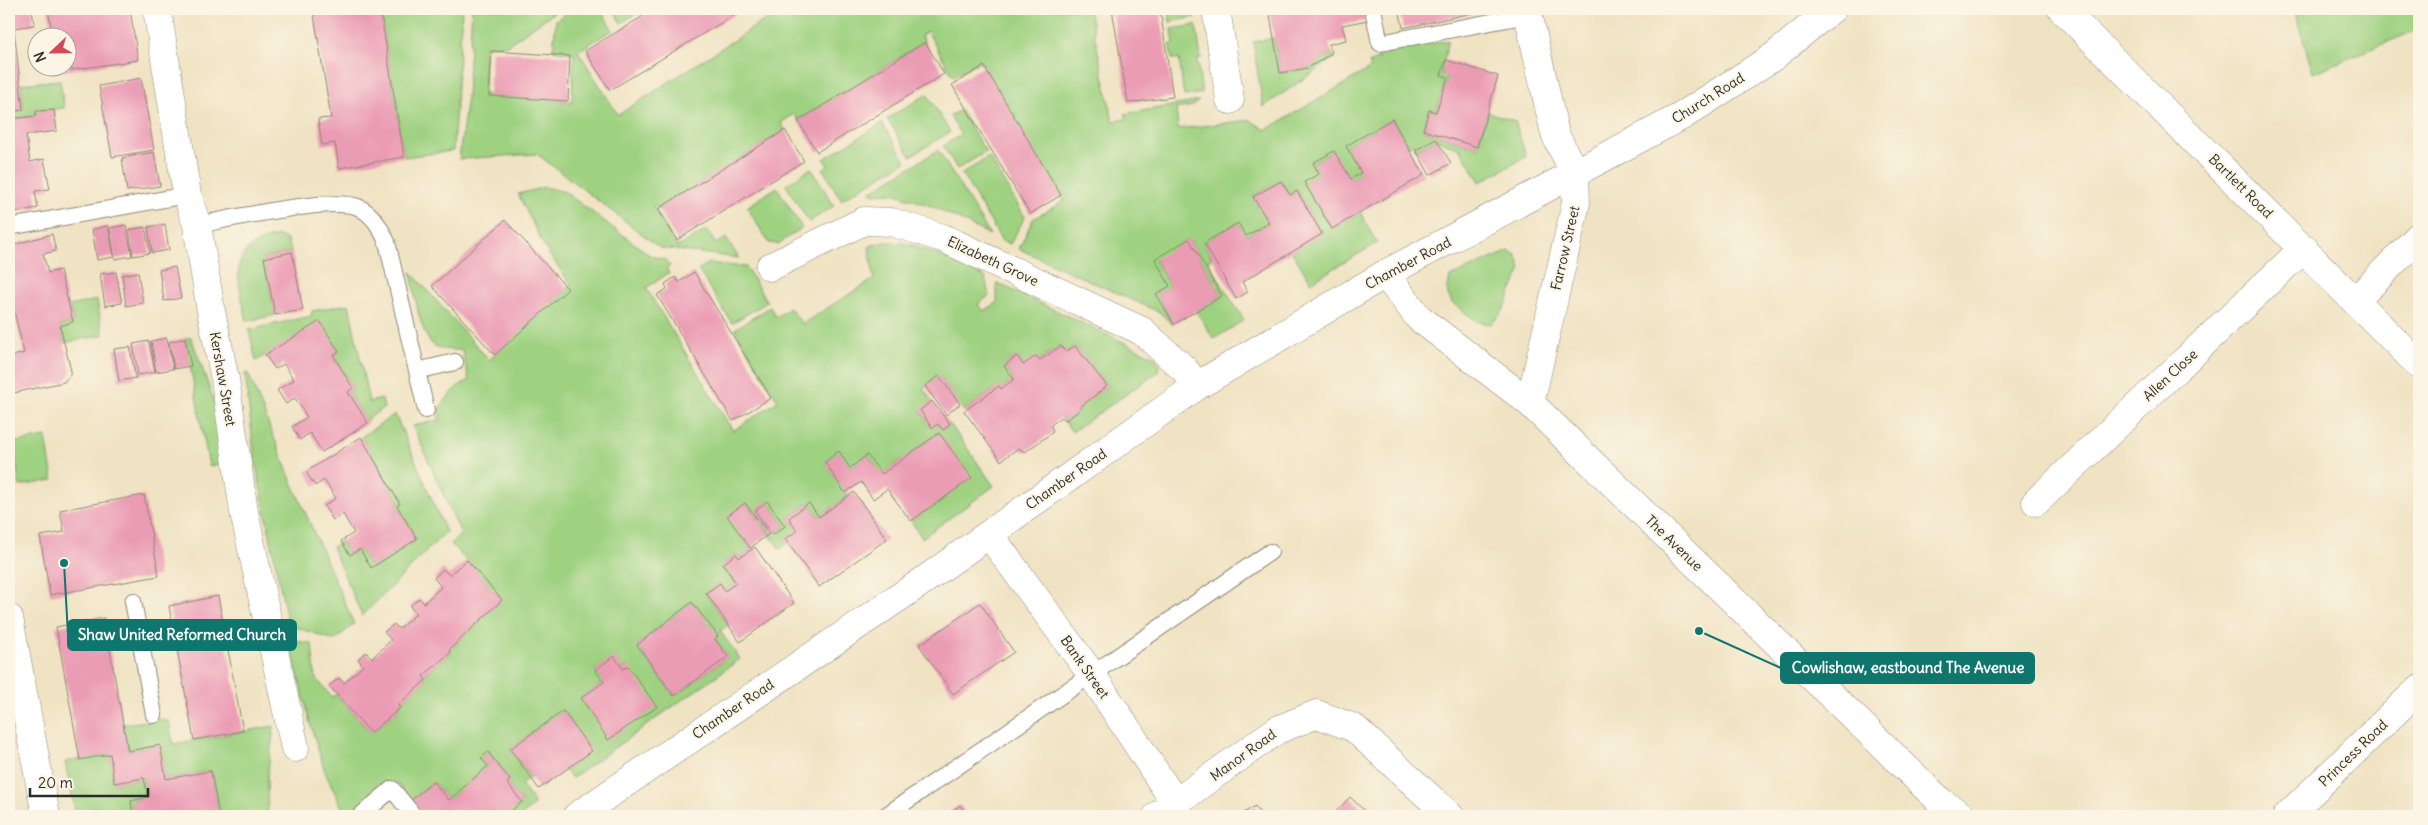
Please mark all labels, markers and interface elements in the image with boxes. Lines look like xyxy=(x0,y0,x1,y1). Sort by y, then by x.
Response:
north arrow xyxy=(28,28,78,78)
text: N xyxy=(30,49,50,65)
street label: Church Road xyxy=(1668,69,1748,127)
street label: Bartlett Road xyxy=(2205,150,2277,222)
street label: Farrow Street xyxy=(1547,204,1584,292)
street label: Elizabeth Grove xyxy=(945,232,1041,290)
street label: Chamber Road xyxy=(1362,233,1454,293)
street label: Kershaw Street xyxy=(206,330,240,428)
street label: Allen Close xyxy=(2139,345,2201,405)
street label: Chamber Road xyxy=(1022,444,1110,514)
street label: The Avenue xyxy=(1641,511,1707,575)
callout: Shaw United Reformed Church xyxy=(68,620,296,650)
text: Shaw United Reformed Church xyxy=(78,625,286,644)
street label: Bank Street xyxy=(1057,632,1114,702)
callout: Cowlishaw, eastbound The Avenue xyxy=(1781,653,2034,683)
text: Cowlishaw, eastbound The Avenue xyxy=(1792,658,2024,677)
street label: Chamber Road xyxy=(689,675,777,743)
street label: Princess Road xyxy=(2315,716,2391,790)
street label: Manor Road xyxy=(1207,725,1279,785)
scale bar xyxy=(30,765,148,797)
text: 20 m xyxy=(38,773,73,792)

